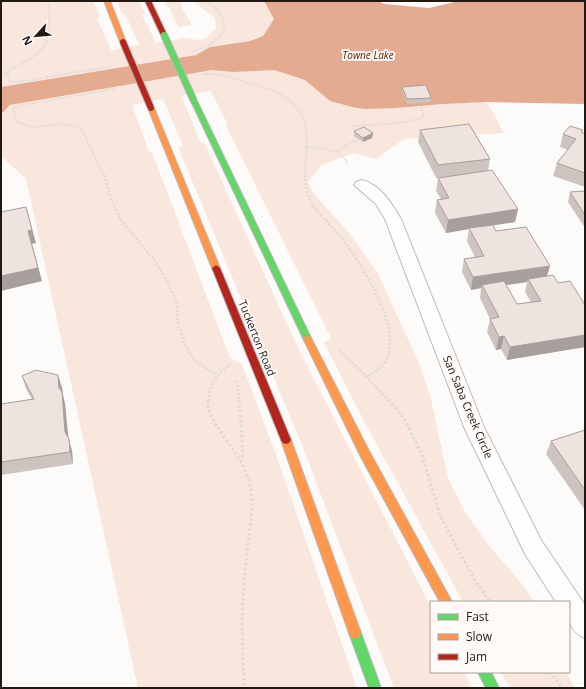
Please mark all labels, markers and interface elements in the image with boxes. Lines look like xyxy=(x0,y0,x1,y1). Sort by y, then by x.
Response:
north arrow xyxy=(16,16,56,56)
text: N xyxy=(18,33,35,48)
water label: Towne Lake xyxy=(342,48,394,62)
street label: Tuckerton Road xyxy=(235,297,280,378)
street label: San Saba Creek Circle xyxy=(440,353,497,461)
legend xyxy=(430,601,570,673)
text: Fast xyxy=(466,608,489,625)
text: Slow xyxy=(466,628,493,645)
text: Jam xyxy=(465,648,487,665)

